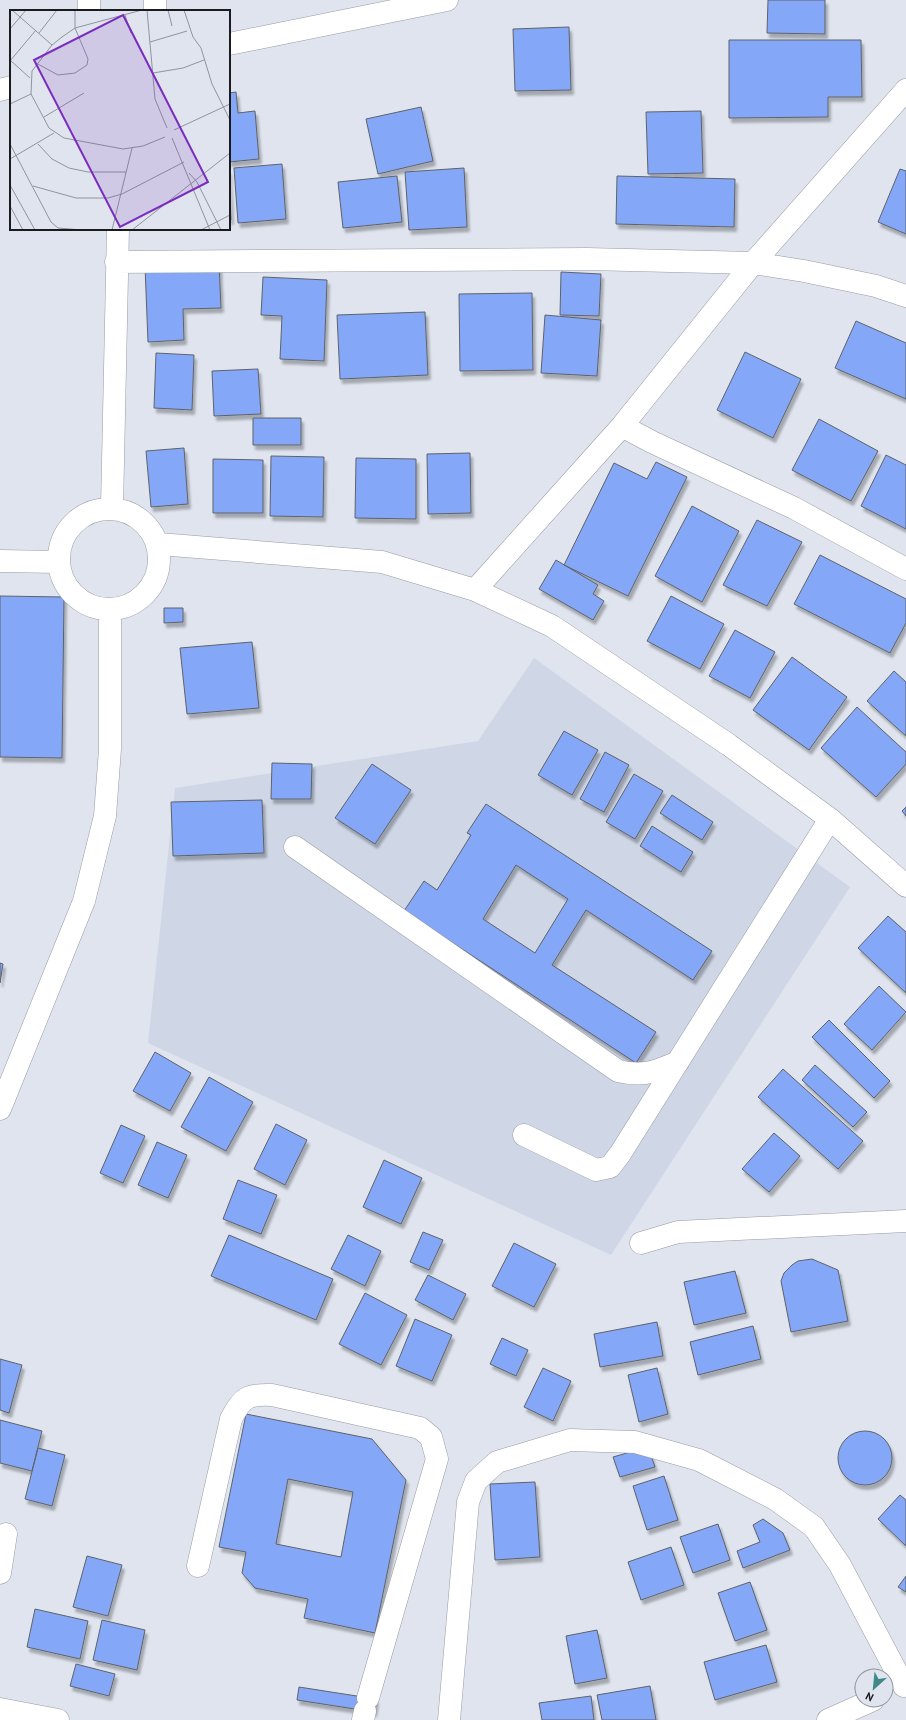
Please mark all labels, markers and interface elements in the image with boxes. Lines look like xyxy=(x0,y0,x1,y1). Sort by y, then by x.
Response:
inset map xyxy=(10,10,230,230)
north arrow xyxy=(854,1668,894,1708)
text: N xyxy=(863,1689,876,1705)

